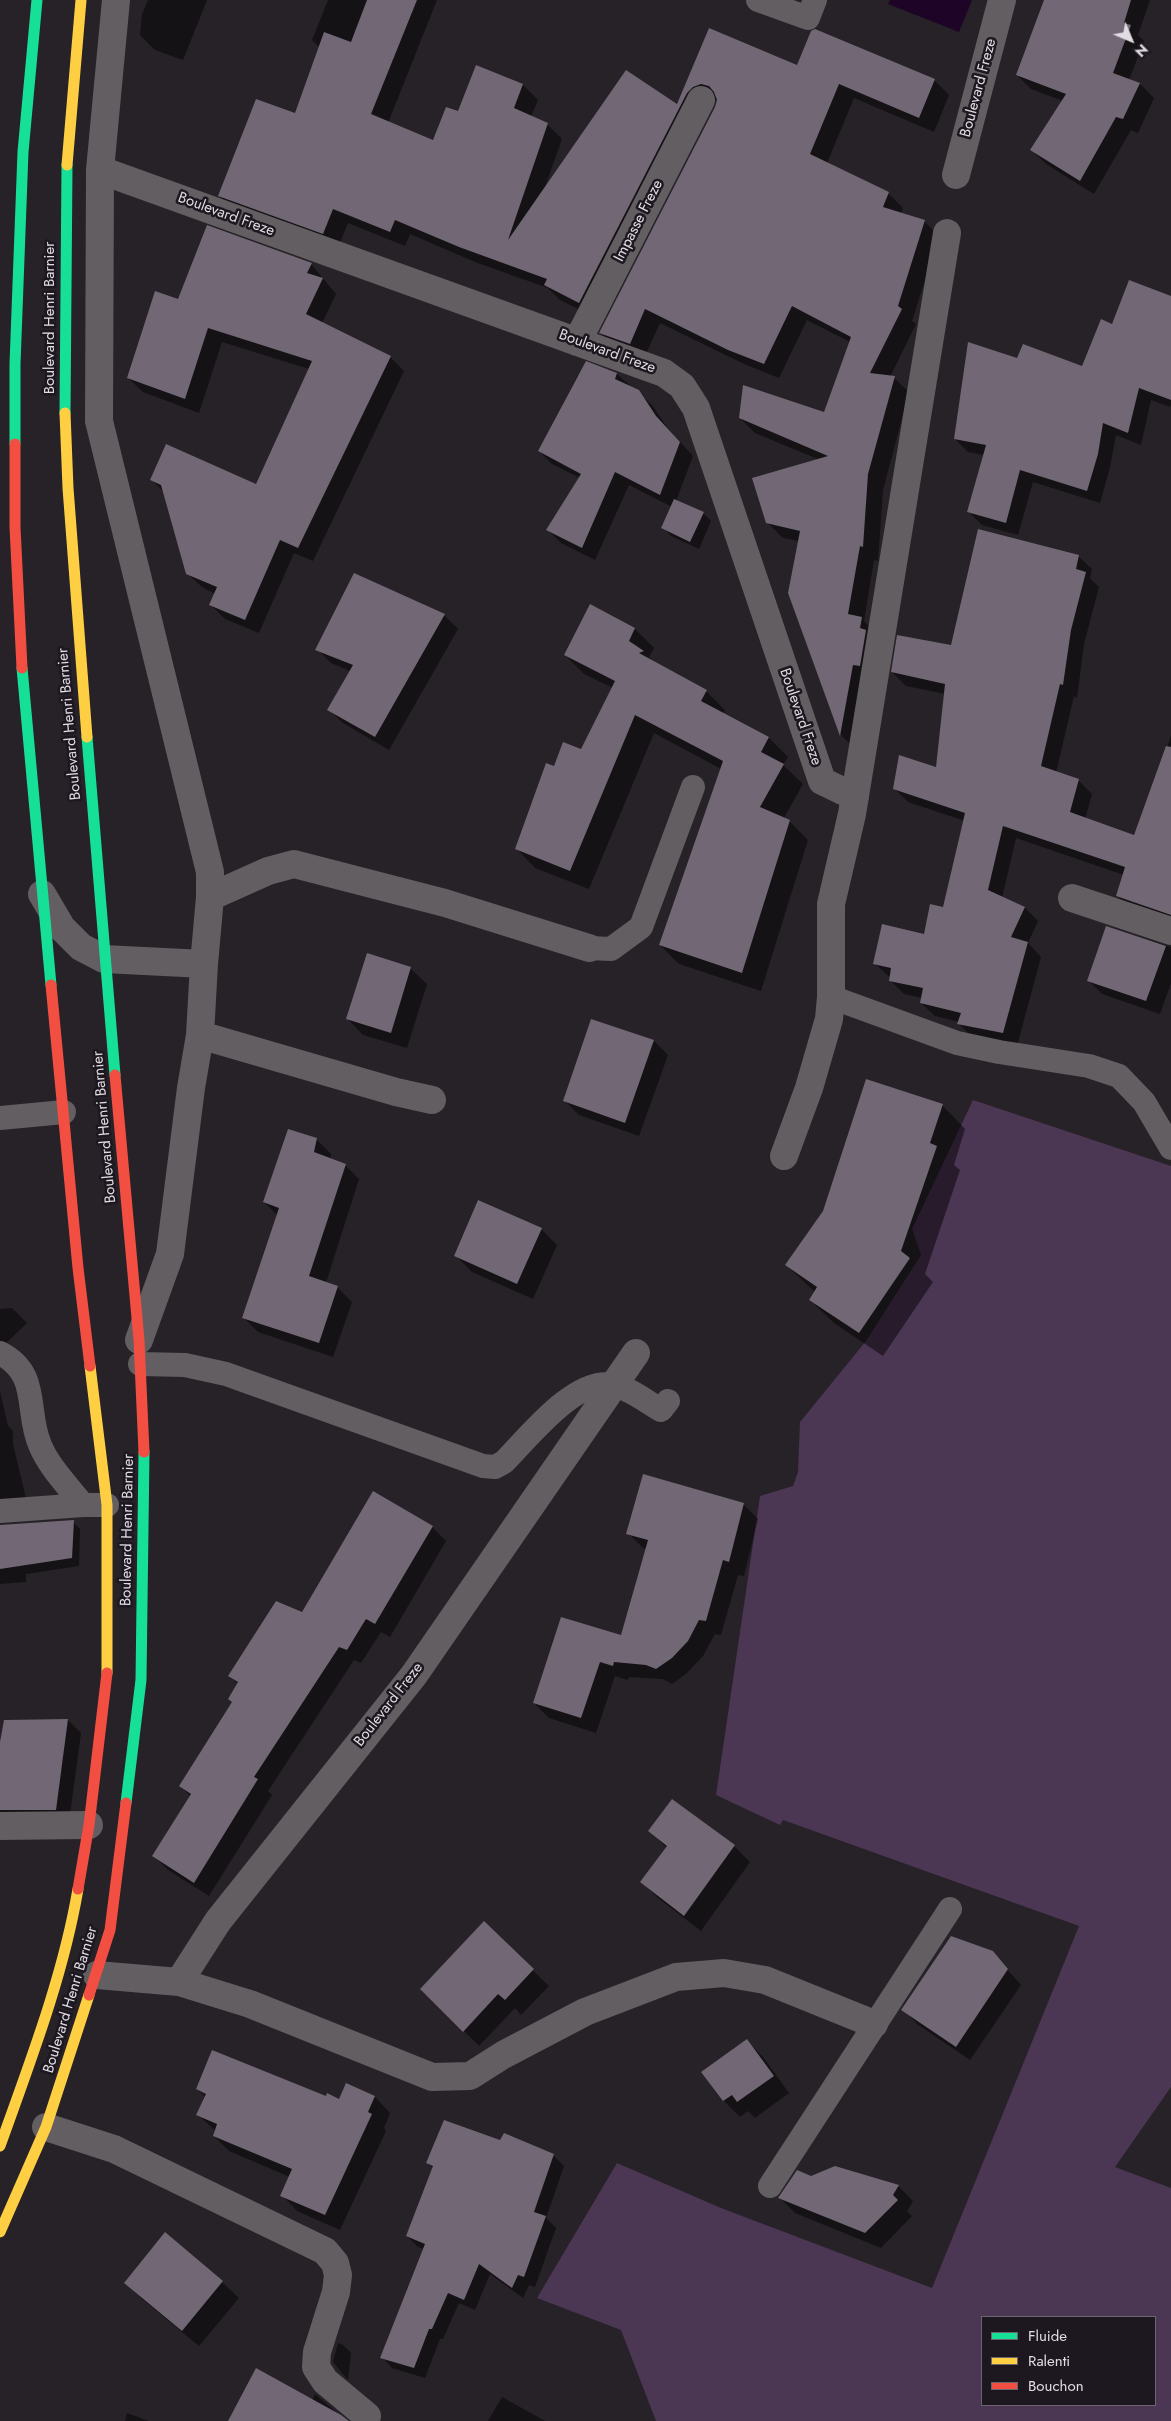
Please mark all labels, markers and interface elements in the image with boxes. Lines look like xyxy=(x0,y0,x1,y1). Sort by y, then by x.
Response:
north arrow xyxy=(1106,15,1156,65)
street label: Boulevard Freze xyxy=(957,37,1001,139)
text: N xyxy=(1131,40,1153,62)
street label: Impasse Freze xyxy=(611,177,667,265)
street label: Boulevard Freze xyxy=(175,189,277,241)
street label: Boulevard Henri Barnier xyxy=(41,242,59,394)
street label: Boulevard Freze xyxy=(556,326,658,378)
street label: Boulevard Henri Barnier xyxy=(54,647,86,801)
street label: Boulevard Freze xyxy=(775,666,825,768)
street label: Boulevard Henri Barnier xyxy=(89,1050,121,1204)
street label: Boulevard Henri Barnier xyxy=(118,1454,138,1606)
street label: Boulevard Freze xyxy=(351,1660,427,1750)
street label: Boulevard Henri Barnier xyxy=(40,1924,102,2076)
legend xyxy=(981,2316,1156,2406)
text: Fluide xyxy=(1028,2325,1067,2347)
text: Ralenti xyxy=(1028,2350,1070,2372)
text: Bouchon xyxy=(1028,2375,1084,2397)

